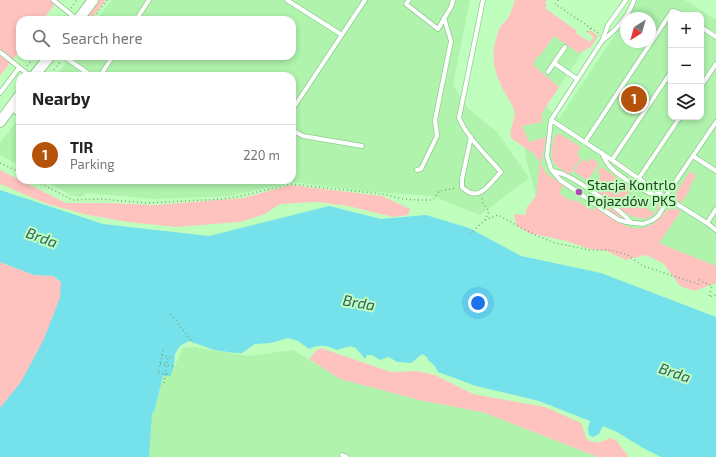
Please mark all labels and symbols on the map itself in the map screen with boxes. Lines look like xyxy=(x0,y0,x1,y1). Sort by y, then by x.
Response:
north arrow xyxy=(620,12,656,48)
pin: 1 xyxy=(621,84,647,114)
place label: Stacja Kontrlo Pojazdów PKS xyxy=(587,176,676,209)
marker: Stacja Kontrlo Pojazdów PKS xyxy=(574,187,584,197)
water label: Brda xyxy=(24,223,60,251)
water label: Brda xyxy=(342,290,376,314)
your location xyxy=(468,293,488,313)
water label: Brda xyxy=(657,358,693,386)

